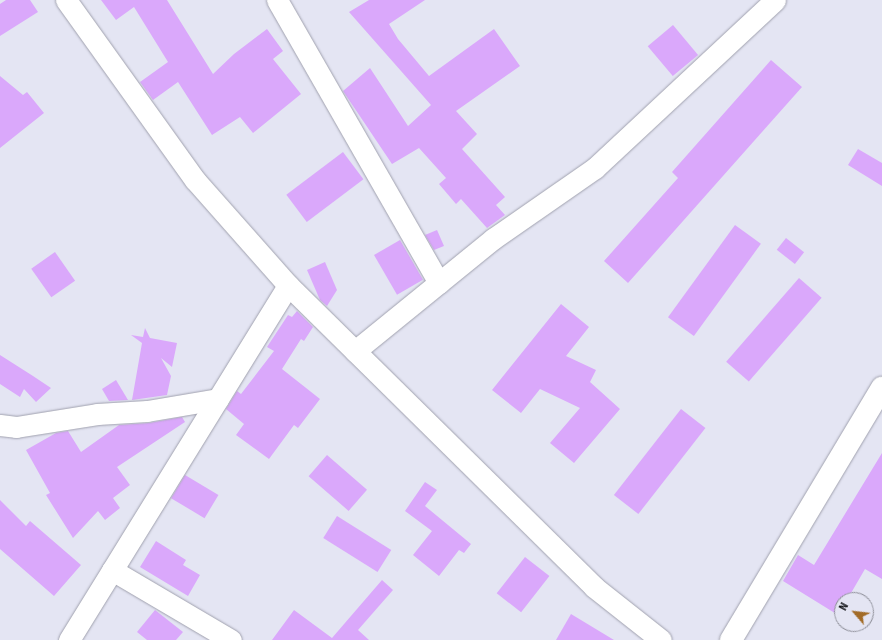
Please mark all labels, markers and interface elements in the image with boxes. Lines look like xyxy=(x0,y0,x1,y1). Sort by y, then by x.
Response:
north arrow xyxy=(834,592,874,632)
text: N xyxy=(836,600,852,613)

